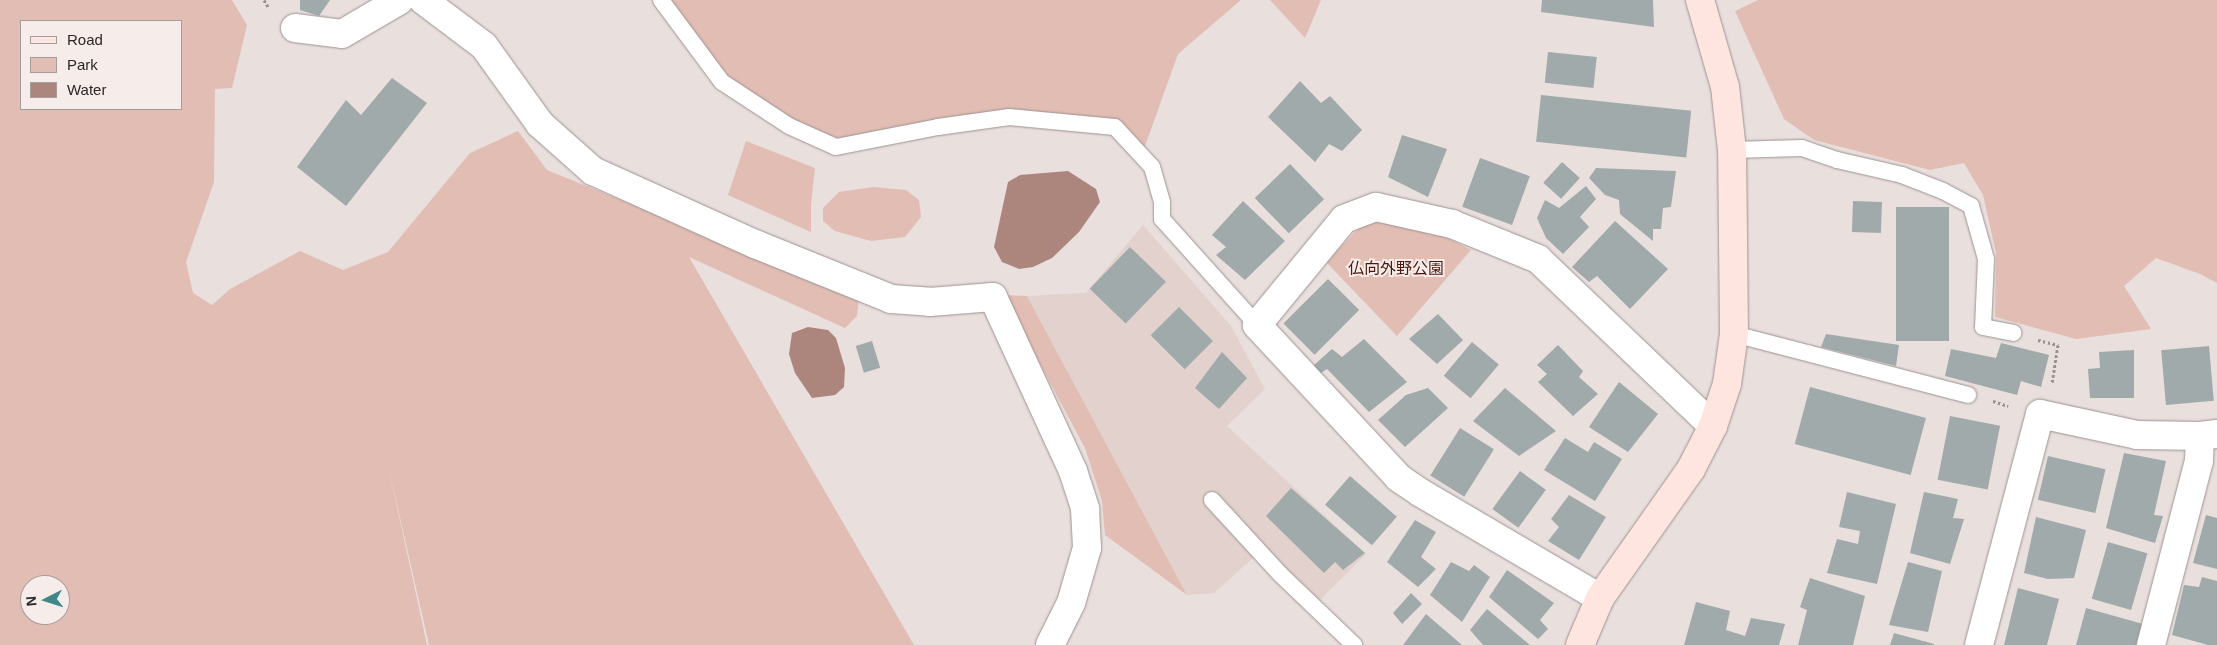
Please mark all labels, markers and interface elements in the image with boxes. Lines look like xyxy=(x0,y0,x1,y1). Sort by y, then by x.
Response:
legend xyxy=(20,20,182,110)
text: Road xyxy=(67,31,103,48)
text: Park xyxy=(67,56,98,73)
text: Water xyxy=(67,81,106,98)
park label: 仏向外野公園 xyxy=(1348,259,1444,279)
north arrow xyxy=(20,575,70,625)
text: N xyxy=(23,595,39,607)

